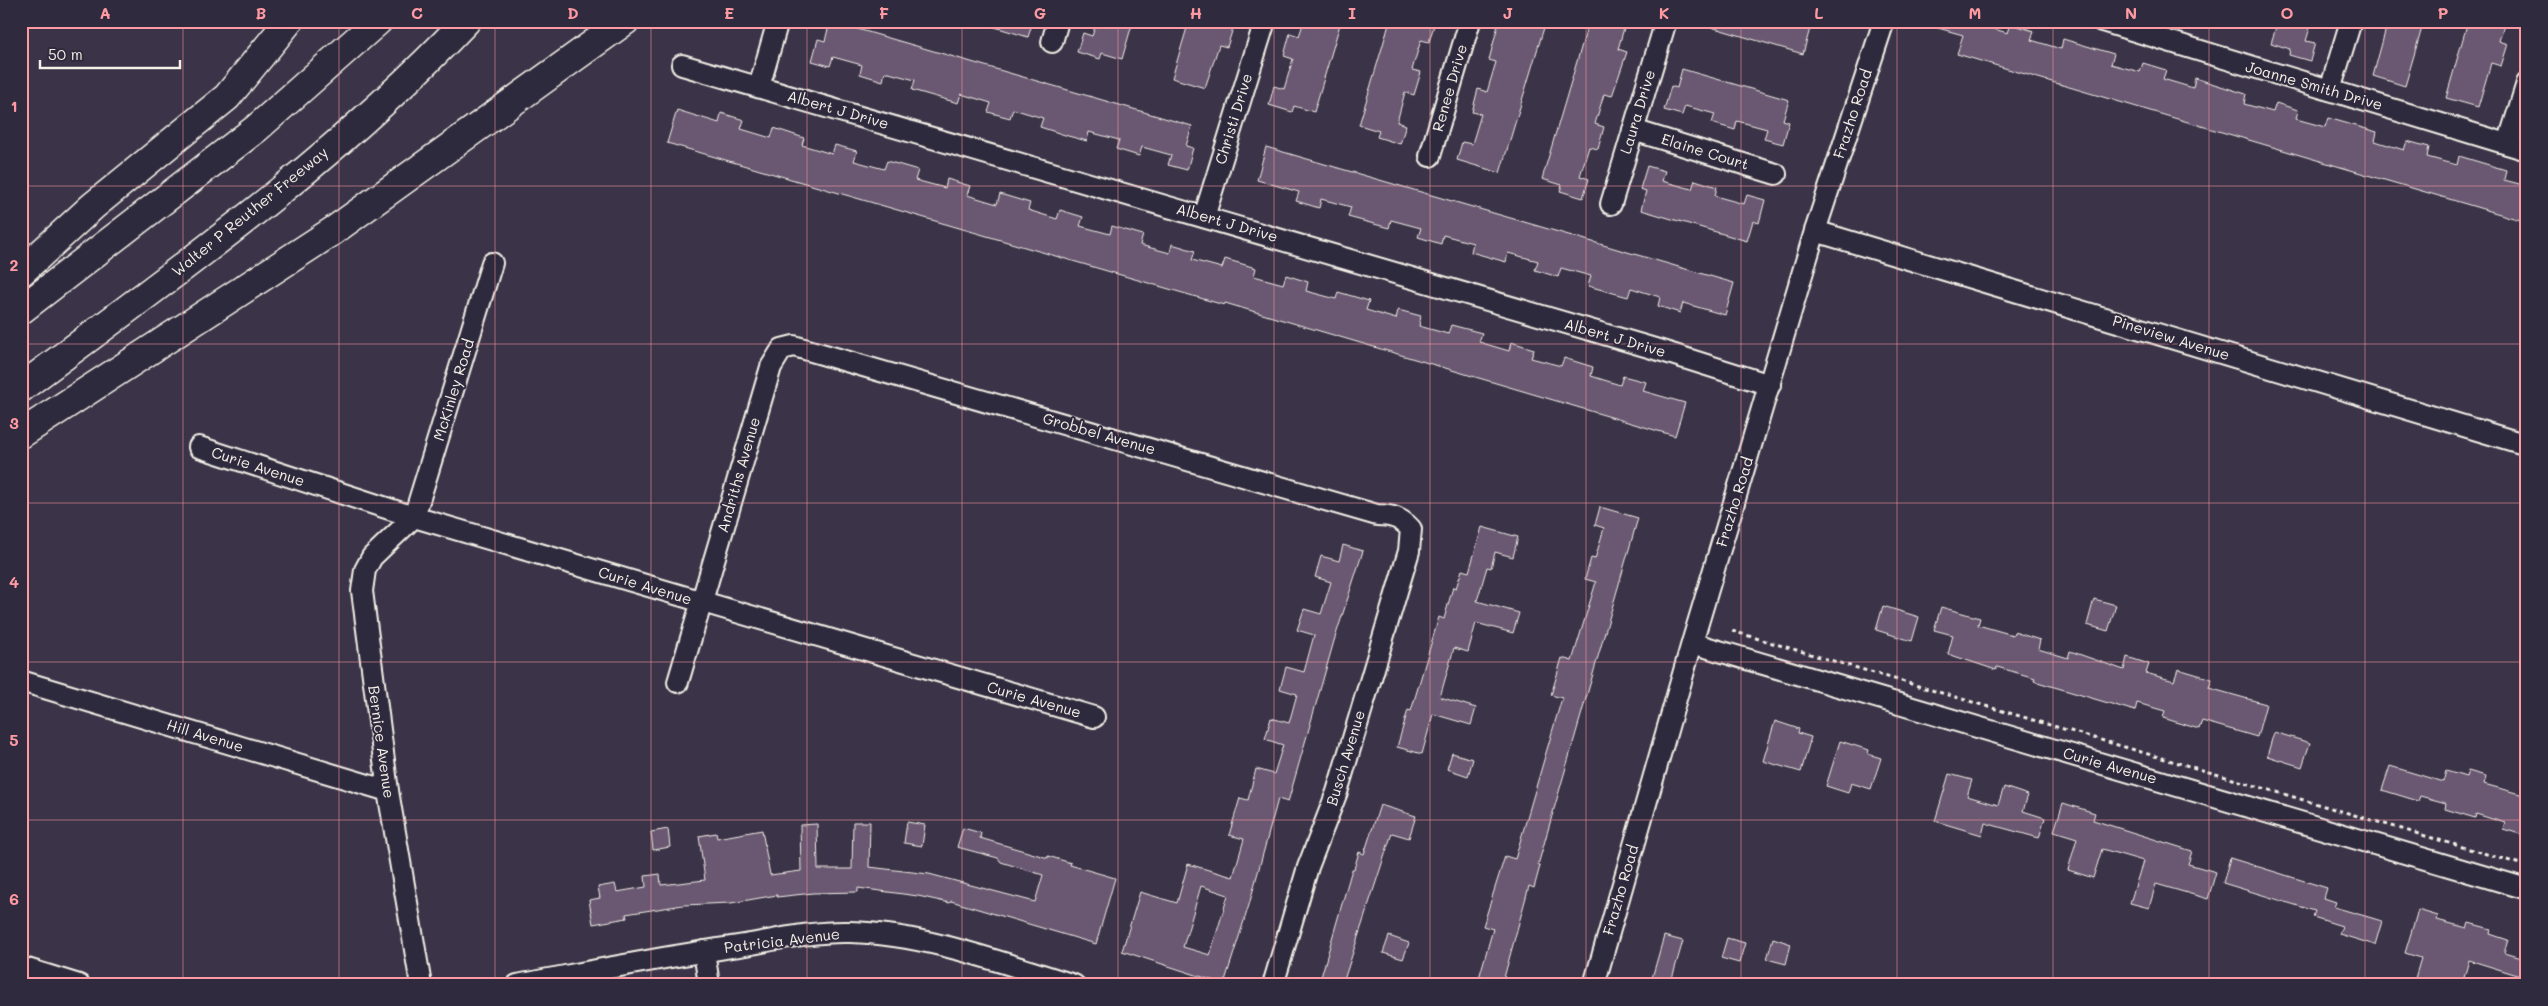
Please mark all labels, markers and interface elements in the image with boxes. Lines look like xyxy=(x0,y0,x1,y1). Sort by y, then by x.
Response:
text: A xyxy=(99,2,111,23)
text: B xyxy=(256,2,266,23)
text: C xyxy=(411,2,423,23)
text: D xyxy=(567,2,579,23)
text: E xyxy=(724,2,734,23)
text: F xyxy=(879,2,889,23)
text: G xyxy=(1034,2,1046,23)
text: H xyxy=(1190,2,1202,23)
text: I xyxy=(1348,2,1356,23)
text: J xyxy=(1503,2,1513,23)
text: K xyxy=(1659,2,1669,23)
text: L xyxy=(1814,2,1824,23)
text: M xyxy=(1969,2,1981,23)
text: N xyxy=(2125,2,2137,23)
text: O xyxy=(2281,2,2294,23)
text: P xyxy=(2438,2,2449,23)
scale bar xyxy=(40,38,180,70)
street label: Renee Drive xyxy=(1427,42,1471,134)
text: 50 m xyxy=(48,44,83,64)
street label: Joanne Smith Drive xyxy=(2243,56,2385,114)
street label: Frazho Road xyxy=(1828,66,1876,161)
street label: Laura Drive xyxy=(1615,67,1659,156)
street label: Christi Drive xyxy=(1210,71,1256,167)
street label: Albert J Drive xyxy=(785,85,891,133)
text: 1 xyxy=(10,95,18,116)
street label: Elaine Court xyxy=(1659,128,1752,174)
street label: Walter P Reuther Freeway xyxy=(167,142,332,281)
street label: Albert J Drive xyxy=(1174,198,1280,246)
text: 2 xyxy=(10,254,19,275)
street label: Pineview Avenue xyxy=(2110,310,2232,364)
street label: Albert J Drive xyxy=(1562,313,1668,361)
street label: McKinley Road xyxy=(428,336,478,443)
street label: Grobbel Avenue xyxy=(1041,407,1158,459)
text: 3 xyxy=(9,412,19,433)
street label: Andriths Avenue xyxy=(712,415,764,535)
street label: Curie Avenue xyxy=(209,442,308,491)
street label: Frazho Road xyxy=(1711,454,1757,549)
street label: Curie Avenue xyxy=(596,561,695,609)
text: 4 xyxy=(9,571,19,592)
street label: Curie Avenue xyxy=(985,676,1084,722)
street label: Bernice Avenue xyxy=(364,684,400,800)
street label: Busch Avenue xyxy=(1321,708,1369,808)
street label: Hill Avenue xyxy=(164,714,246,756)
text: 5 xyxy=(9,729,19,750)
street label: Curie Avenue xyxy=(2061,742,2160,788)
street label: Frazho Road xyxy=(1598,842,1642,937)
text: 6 xyxy=(9,888,19,909)
street label: Patricia Avenue xyxy=(723,923,841,957)

